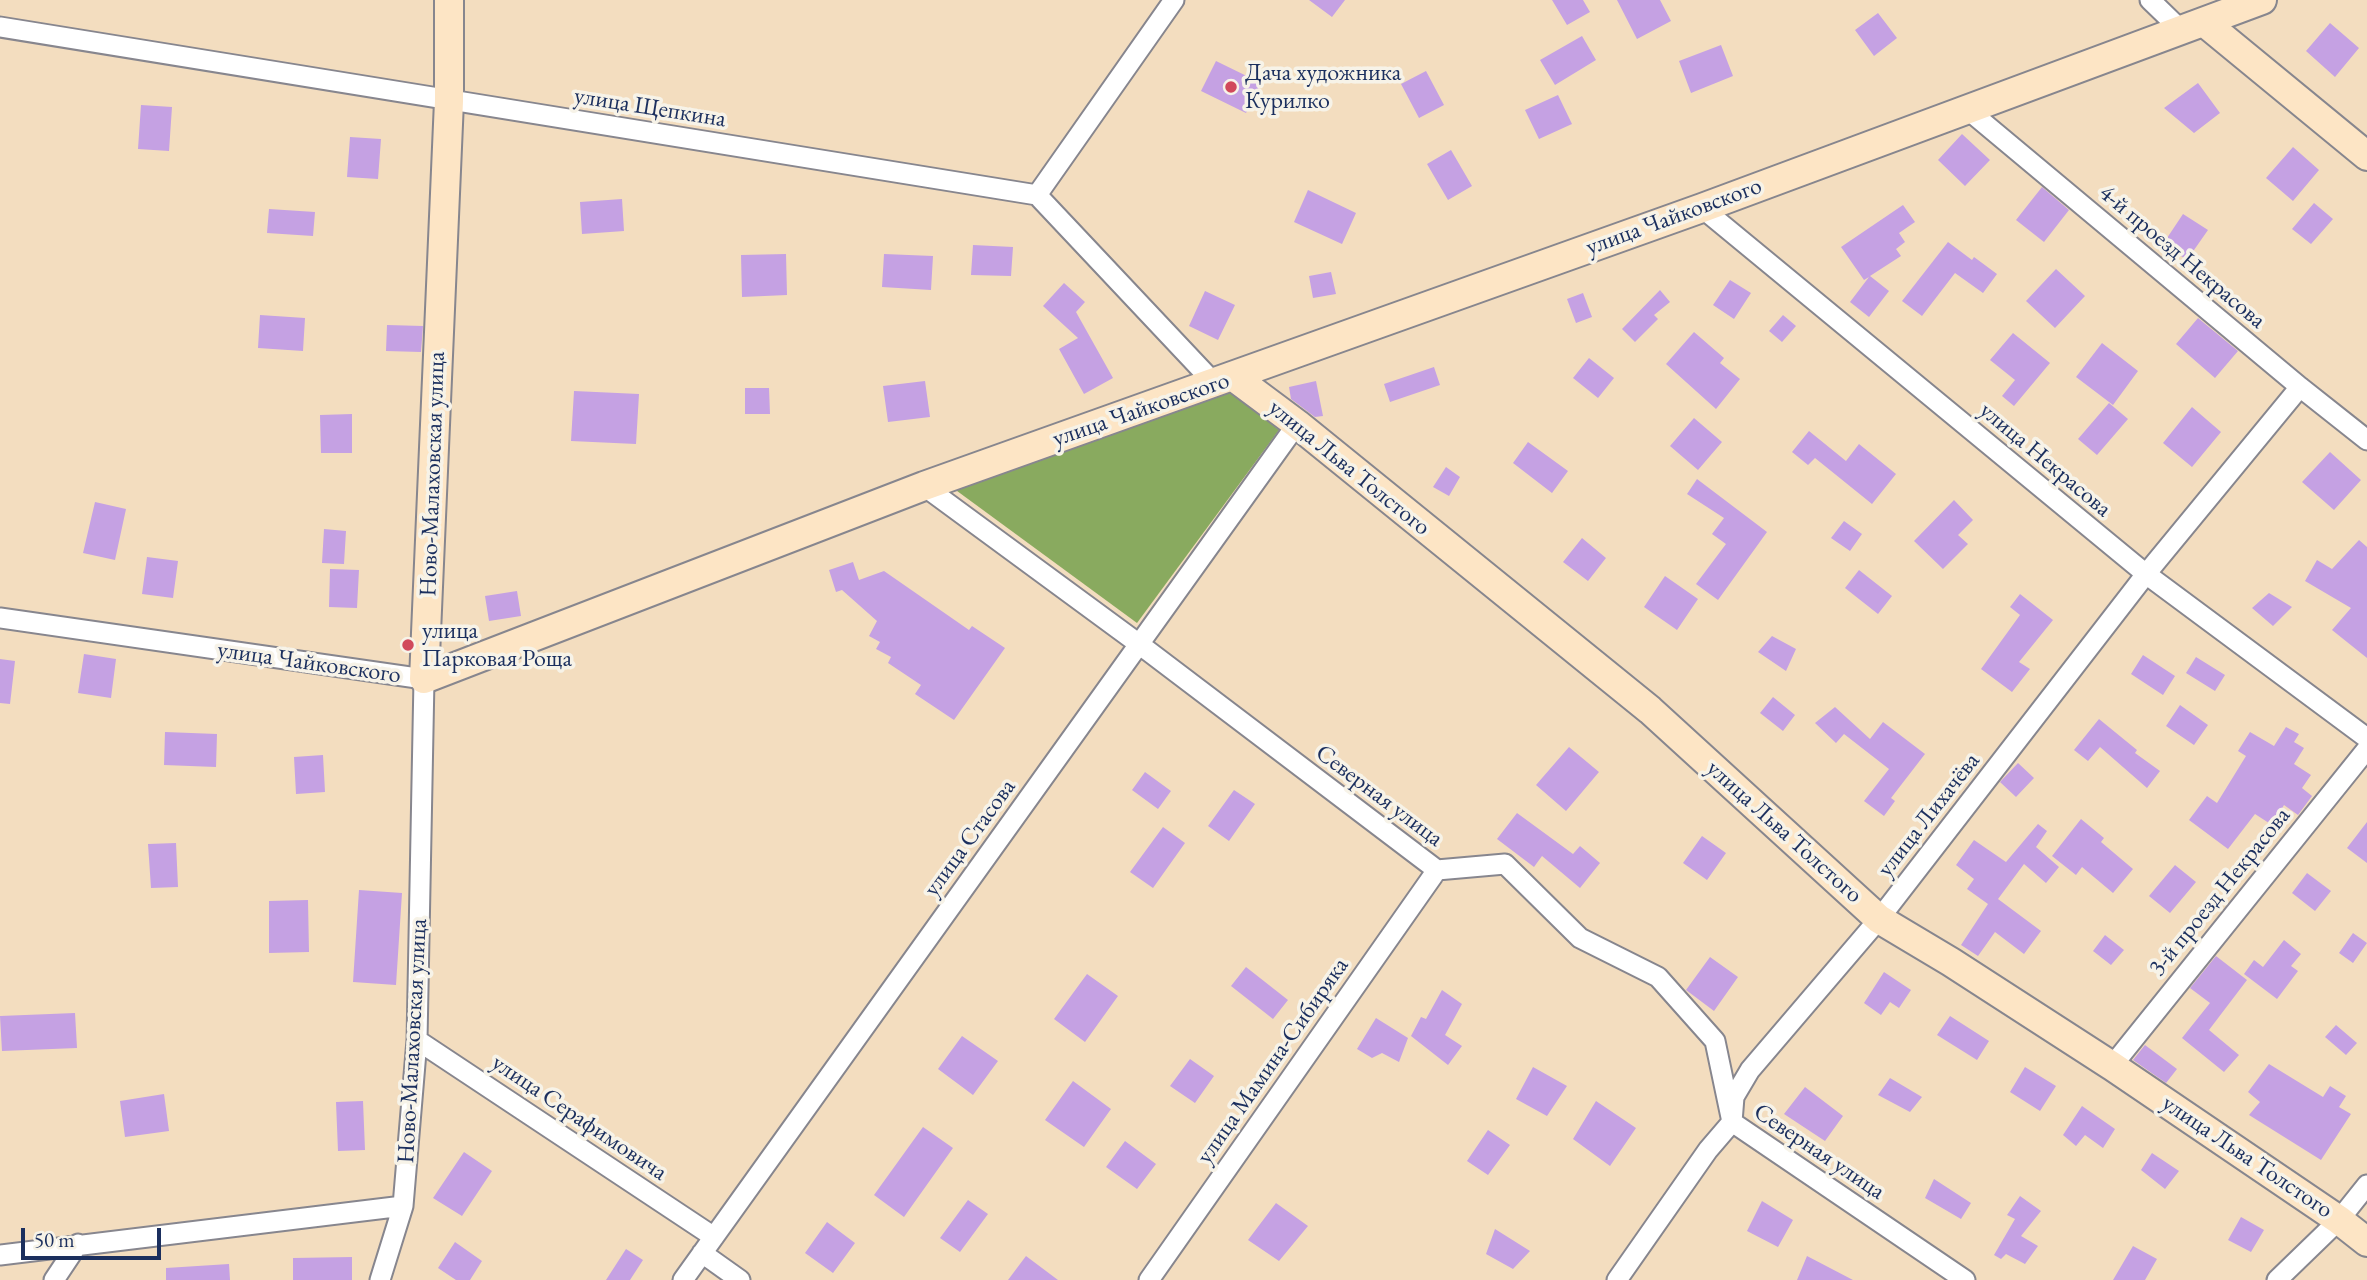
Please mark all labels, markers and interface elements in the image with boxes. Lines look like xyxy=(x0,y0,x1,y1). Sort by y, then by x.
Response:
place label: Дача художника Курилко xyxy=(1245,59,1401,115)
marker: Дача художника Курилко xyxy=(1223,79,1239,95)
street label: улица Щепкина xyxy=(572,82,728,134)
street label: улица Чайковского xyxy=(1582,172,1766,262)
street label: 4-й проезд Некрасова xyxy=(2093,179,2271,335)
street label: Ново-Малаховская улица xyxy=(414,351,452,597)
street label: улица Чайковского xyxy=(1049,366,1233,454)
street label: улица Льва Толстого xyxy=(1262,394,1436,542)
street label: улица Некрасова xyxy=(1973,396,2117,524)
place label: улица Парковая Роща xyxy=(422,617,572,673)
street label: улица Чайковского xyxy=(215,636,403,690)
marker: улица Парковая Роща xyxy=(400,637,416,653)
street label: Северная улица xyxy=(1310,739,1448,853)
street label: улица Лихачёва xyxy=(1872,747,1986,883)
street label: улица Льва Толстого xyxy=(1700,754,1868,910)
street label: улица Стасова xyxy=(918,774,1022,902)
street label: 3-й проезд Некрасова xyxy=(2143,802,2297,982)
street label: Ново-Малаховская улица xyxy=(392,918,434,1164)
street label: улица Мамина-Сибиряка xyxy=(1191,952,1355,1170)
street label: улица Серафимовича xyxy=(486,1049,672,1187)
street label: улица Льва Толстого xyxy=(2156,1089,2338,1225)
street label: Северная улица xyxy=(1748,1098,1890,1206)
scale bar xyxy=(24,1214,164,1258)
text: 50 m xyxy=(34,1226,75,1253)

